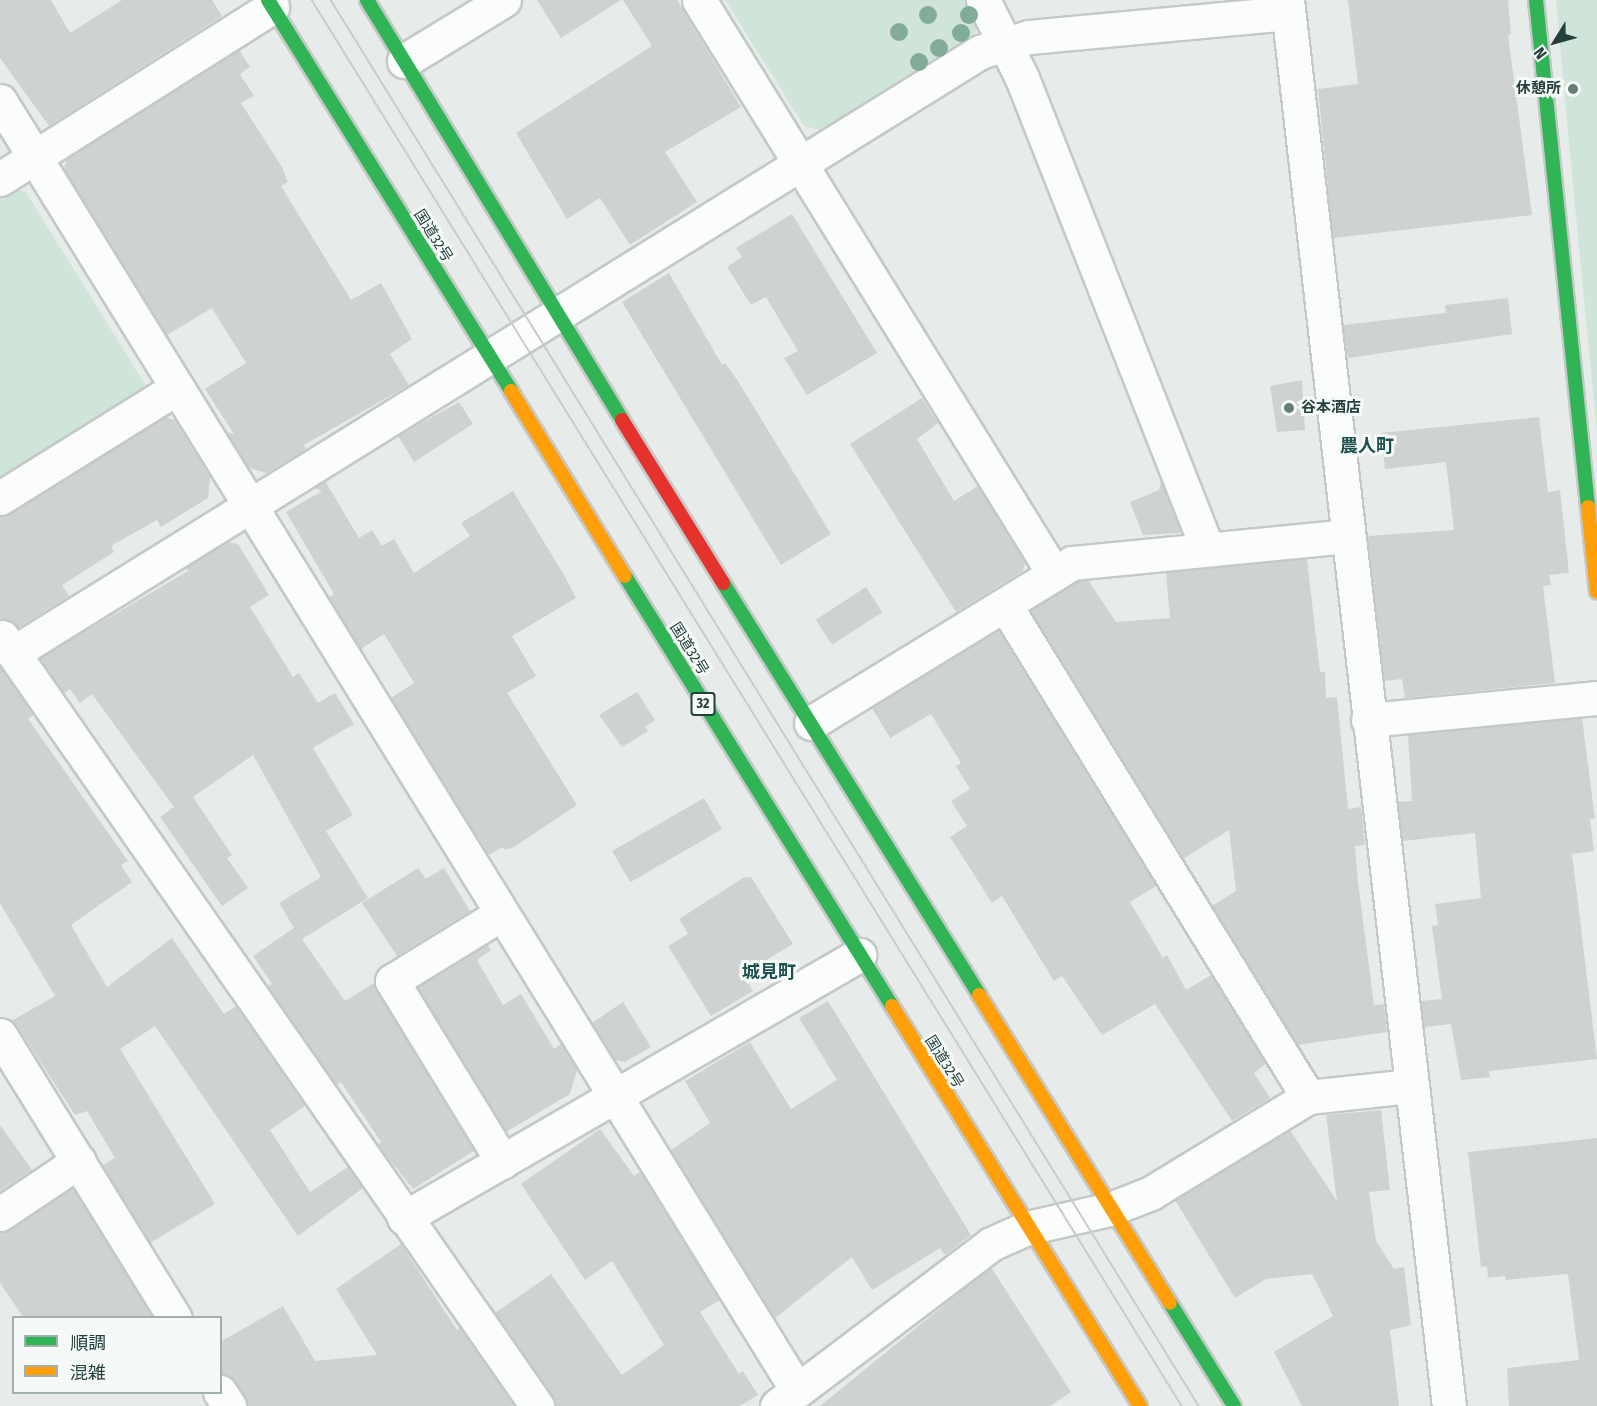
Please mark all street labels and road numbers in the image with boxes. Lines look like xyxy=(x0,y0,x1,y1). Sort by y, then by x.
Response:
street label: 国道32号 xyxy=(410,207,456,265)
street label: 国道32号 xyxy=(666,620,712,678)
road number: 32 xyxy=(690,693,716,715)
street label: 国道32号 xyxy=(921,1033,967,1091)

